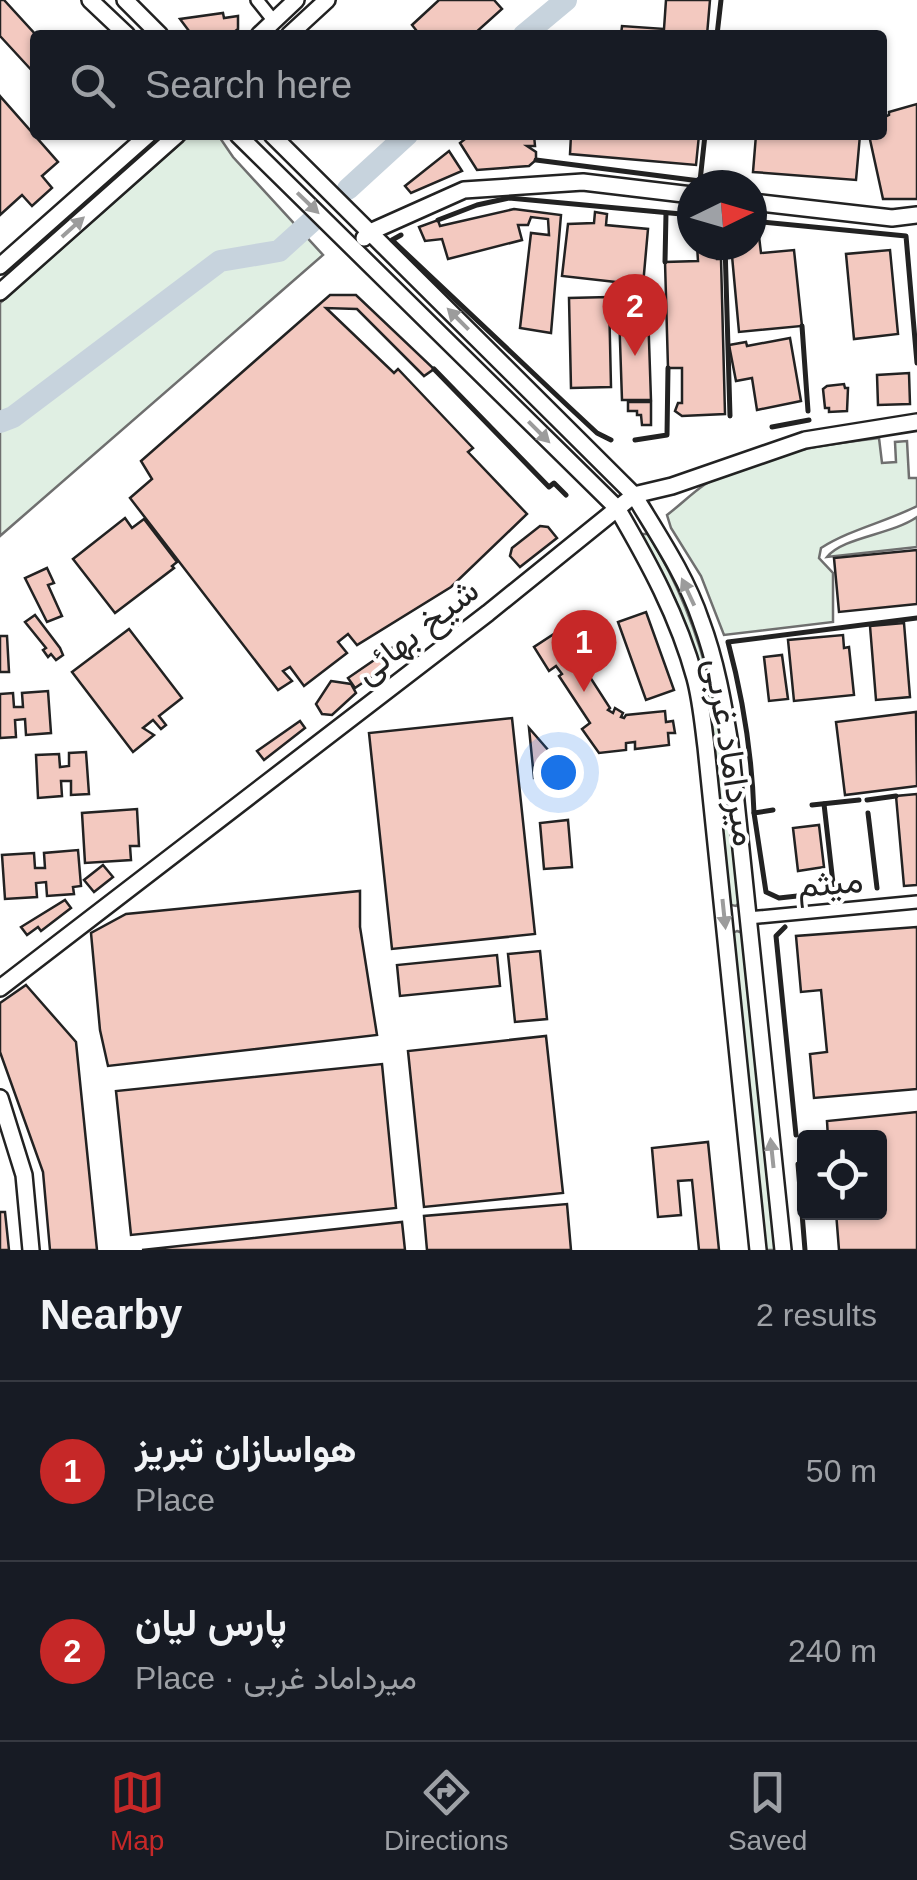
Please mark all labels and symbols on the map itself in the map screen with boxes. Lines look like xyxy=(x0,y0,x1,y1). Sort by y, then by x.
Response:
north arrow xyxy=(677,170,767,260)
one-way arrow xyxy=(296,191,320,214)
one-way arrow xyxy=(60,217,85,239)
pin: 2 xyxy=(602,274,668,356)
one-way arrow xyxy=(446,308,470,331)
one-way arrow xyxy=(527,419,551,443)
street label: شیخ بهائی xyxy=(346,570,489,694)
one-way arrow xyxy=(680,577,697,606)
pin: 1 xyxy=(552,610,616,692)
street label: میرداماد غربی xyxy=(695,655,766,849)
your location xyxy=(533,747,584,798)
street label: میثم xyxy=(795,860,865,908)
one-way arrow xyxy=(716,899,732,931)
one-way arrow xyxy=(764,1137,780,1168)

